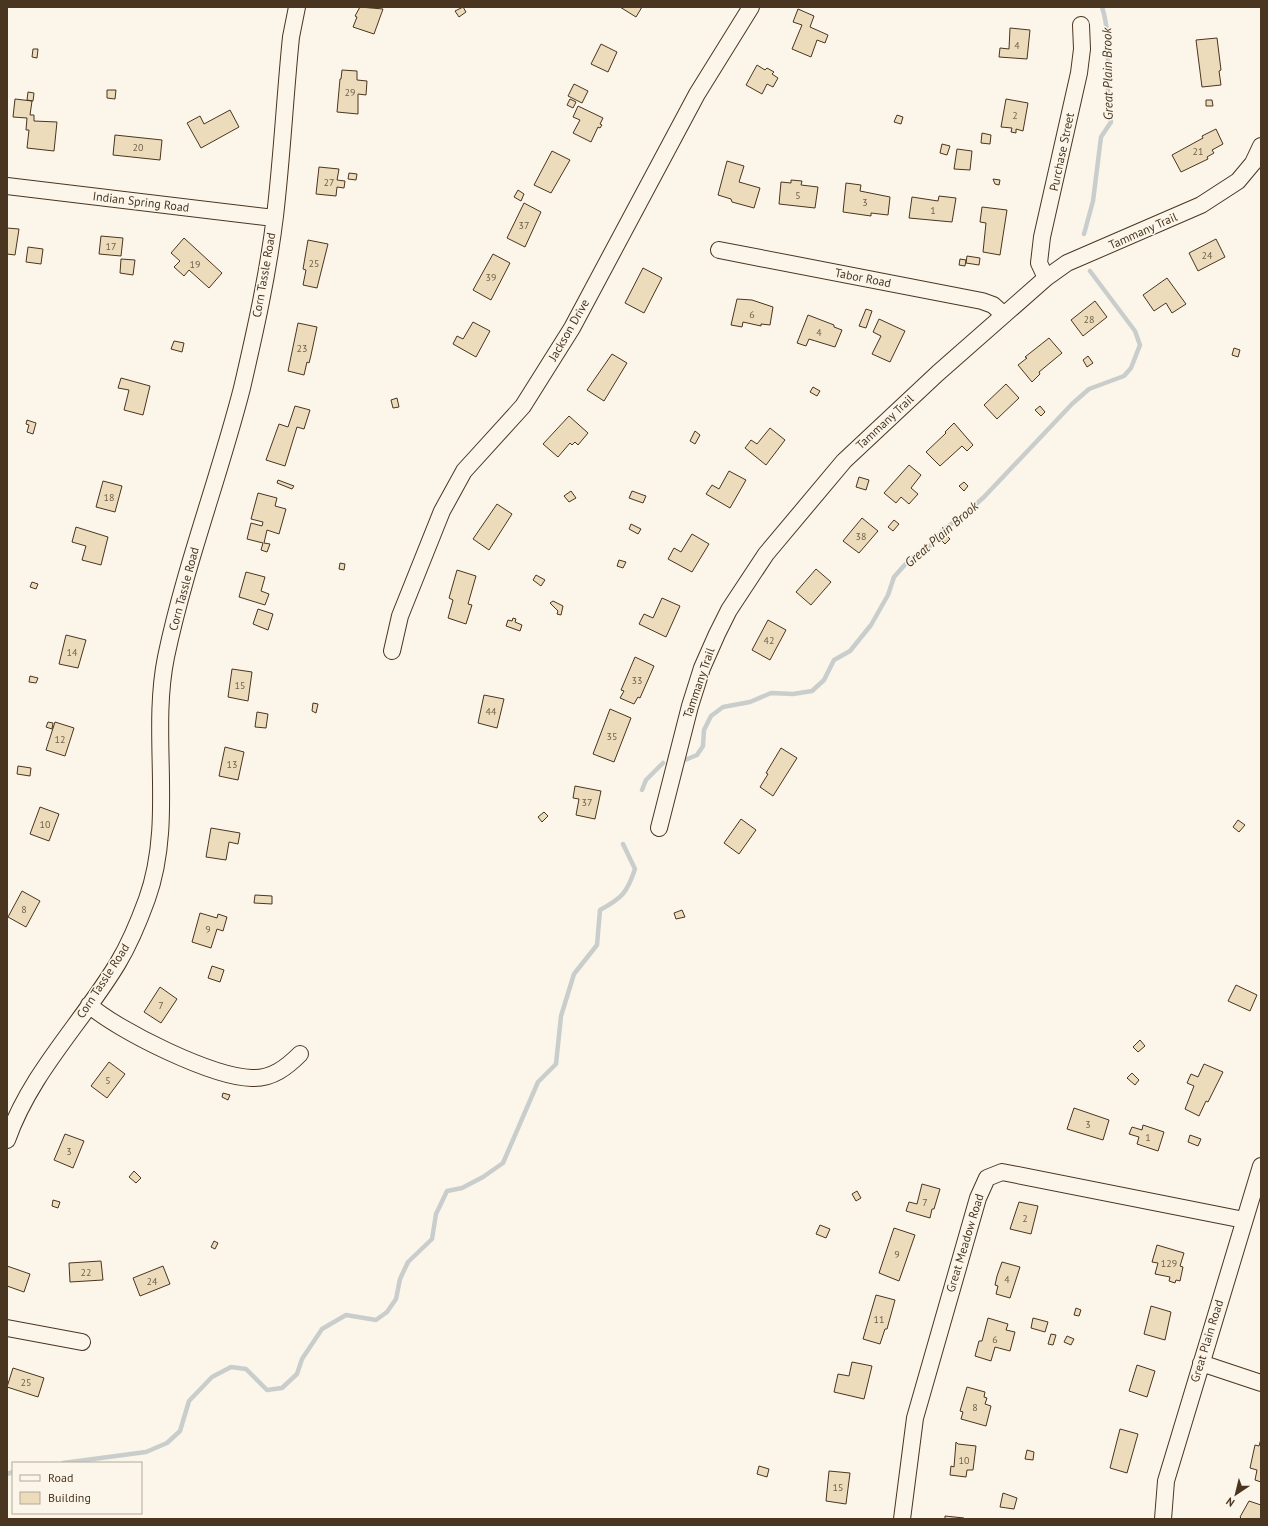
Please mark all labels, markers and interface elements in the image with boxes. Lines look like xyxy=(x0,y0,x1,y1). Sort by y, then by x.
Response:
water label: Great Plain Brook xyxy=(1098,27,1117,120)
house number: 4 xyxy=(1014,39,1020,52)
house number: 29 xyxy=(345,86,355,99)
house number: 2 xyxy=(1012,109,1018,122)
street label: Purchase Street xyxy=(1046,111,1077,192)
house number: 20 xyxy=(133,141,144,154)
house number: 21 xyxy=(1193,145,1203,158)
house number: 27 xyxy=(324,176,334,189)
street label: Indian Spring Road xyxy=(92,188,190,215)
house number: 5 xyxy=(795,189,801,202)
house number: 3 xyxy=(862,196,868,209)
house number: 1 xyxy=(930,204,936,217)
street label: Tammany Trail xyxy=(1106,209,1180,252)
house number: 37 xyxy=(519,219,529,232)
street label: Corn Tassle Road xyxy=(249,231,278,319)
house number: 17 xyxy=(106,240,116,253)
house number: 24 xyxy=(1202,249,1213,262)
house number: 25 xyxy=(309,257,319,270)
house number: 19 xyxy=(190,258,200,271)
street label: Tabor Road xyxy=(834,265,892,290)
house number: 39 xyxy=(486,271,496,284)
street label: Jackson Drive xyxy=(544,296,592,364)
house number: 6 xyxy=(749,308,755,321)
house number: 28 xyxy=(1084,313,1094,326)
house number: 4 xyxy=(816,326,822,339)
house number: 23 xyxy=(297,342,307,355)
street label: Tammany Trail xyxy=(853,391,917,452)
house number: 18 xyxy=(104,491,114,504)
water label: Great Plain Brook xyxy=(901,497,983,571)
house number: 38 xyxy=(856,530,866,543)
street label: Corn Tassle Road xyxy=(165,545,202,632)
house number: 42 xyxy=(764,634,774,647)
street label: Tammany Trail xyxy=(679,645,718,720)
house number: 14 xyxy=(67,646,78,659)
house number: 33 xyxy=(632,674,642,687)
house number: 15 xyxy=(235,679,245,692)
house number: 44 xyxy=(486,705,497,718)
house number: 35 xyxy=(607,730,617,743)
house number: 12 xyxy=(55,733,65,746)
house number: 13 xyxy=(227,758,237,771)
house number: 37 xyxy=(582,796,592,809)
house number: 10 xyxy=(40,818,51,831)
house number: 8 xyxy=(21,903,27,916)
house number: 9 xyxy=(205,923,211,936)
street label: Corn Tassle Road xyxy=(73,941,132,1021)
house number: 7 xyxy=(158,999,164,1012)
house number: 5 xyxy=(105,1074,111,1087)
house number: 3 xyxy=(1085,1118,1091,1131)
house number: 1 xyxy=(1145,1131,1151,1144)
house number: 3 xyxy=(66,1145,72,1158)
street label: Great Meadow Road xyxy=(942,1192,987,1294)
house number: 7 xyxy=(922,1196,928,1209)
house number: 2 xyxy=(1022,1212,1028,1225)
house number: 9 xyxy=(894,1248,900,1261)
house number: 129 xyxy=(1161,1257,1177,1270)
house number: 22 xyxy=(81,1266,91,1279)
house number: 4 xyxy=(1004,1273,1010,1286)
house number: 24 xyxy=(147,1275,158,1288)
street label: Great Plain Road xyxy=(1187,1298,1226,1384)
house number: 11 xyxy=(874,1313,884,1326)
house number: 6 xyxy=(992,1333,998,1346)
house number: 25 xyxy=(21,1376,31,1389)
house number: 8 xyxy=(972,1401,978,1414)
house number: 10 xyxy=(959,1454,970,1467)
legend xyxy=(12,1462,142,1514)
text: Road xyxy=(48,1470,73,1485)
north arrow xyxy=(1216,1474,1256,1514)
house number: 15 xyxy=(833,1481,843,1494)
text: Building xyxy=(48,1490,91,1505)
text: N xyxy=(1223,1494,1237,1510)

